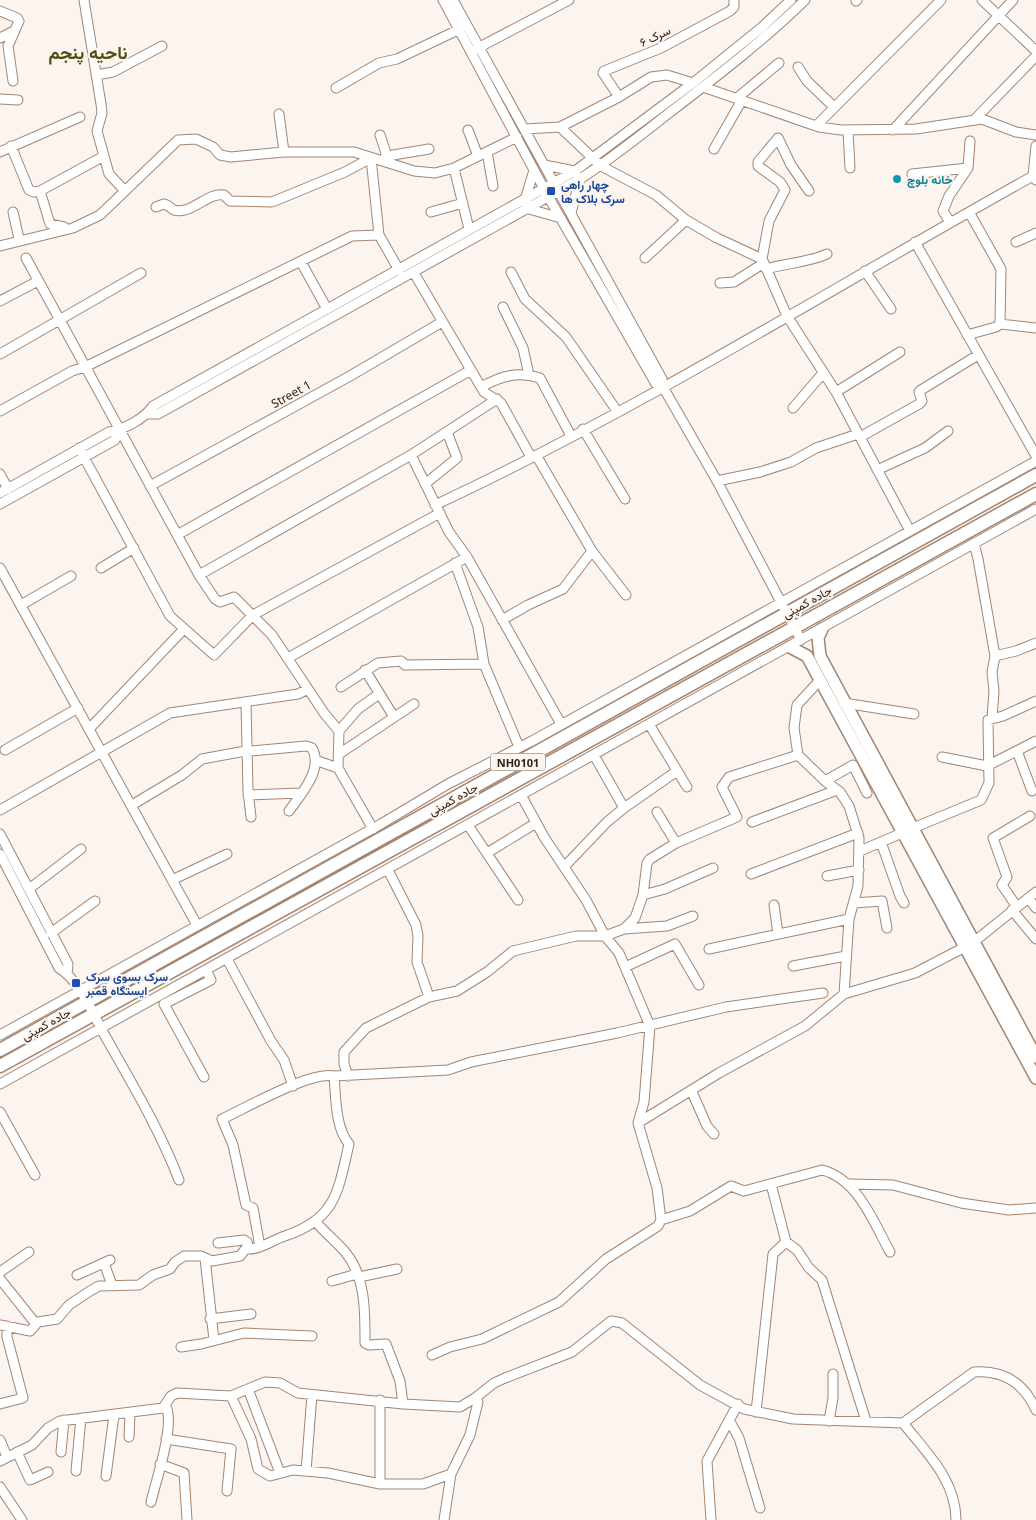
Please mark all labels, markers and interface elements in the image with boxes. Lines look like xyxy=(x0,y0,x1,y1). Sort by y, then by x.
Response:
street label: سرک ۶ xyxy=(637,21,673,51)
district label: ناحیه پنجم xyxy=(49,40,127,65)
place label: خانه بلوچ xyxy=(907,171,953,188)
marker: خانه بلوچ xyxy=(891,173,903,185)
place label: چهار راهی سرک بلاک ها xyxy=(561,176,625,207)
marker: چهار راهی سرک بلاک ها xyxy=(545,185,557,197)
street label: Street 1 xyxy=(268,376,314,412)
street label: جاده کمپنی xyxy=(779,581,835,623)
road number: NH0101 xyxy=(490,754,546,770)
street label: جاده کمپنی xyxy=(425,778,481,820)
place label: سرک بسوی سرک ایستگاه قمبر xyxy=(85,968,168,999)
marker: سرک بسوی سرک ایستگاه قمبر xyxy=(70,977,82,989)
street label: جاده کمپنی xyxy=(18,1003,74,1045)

